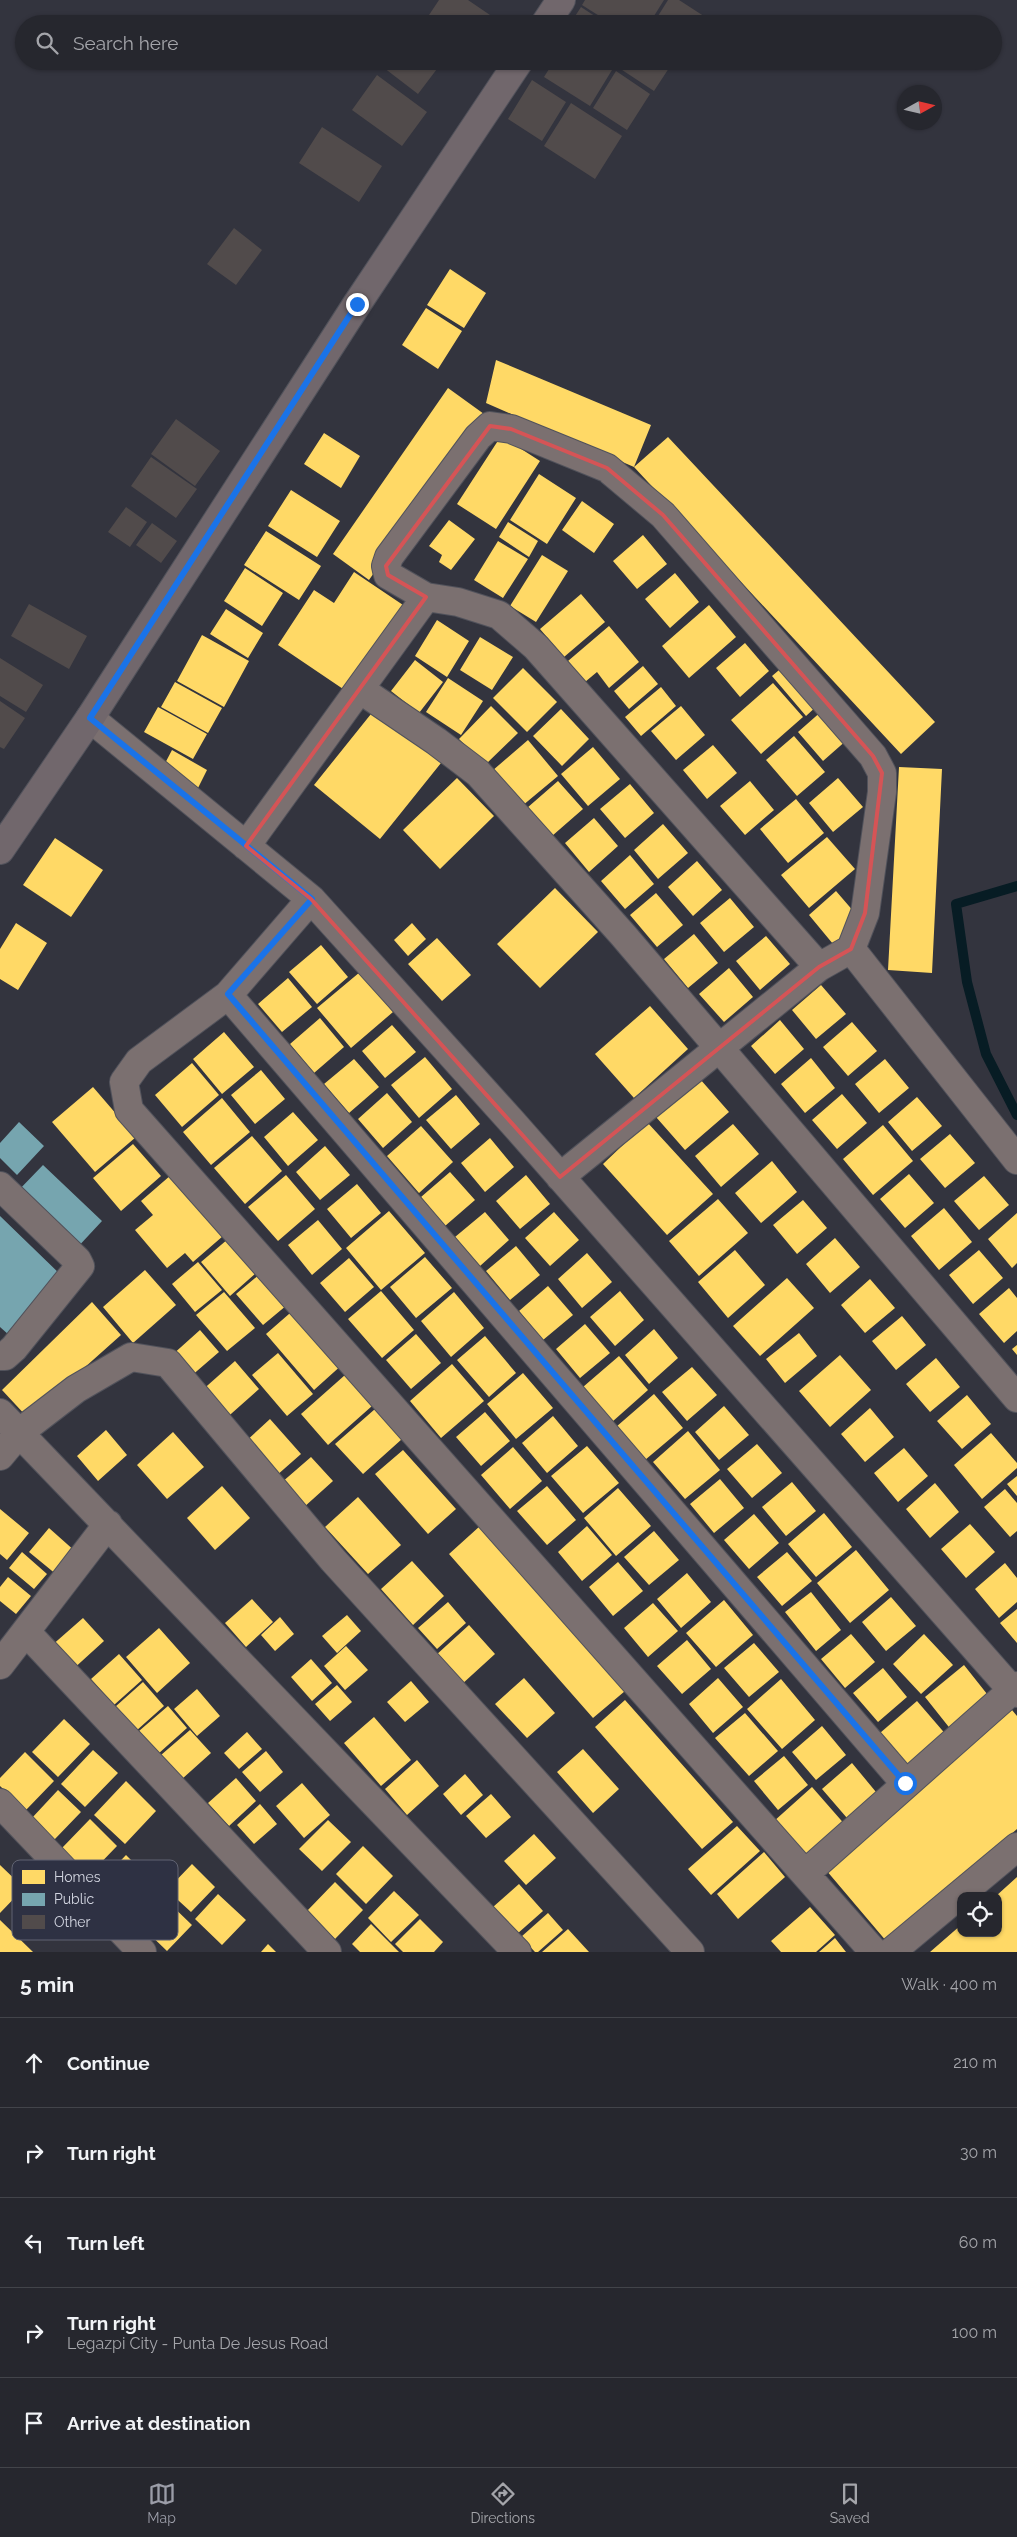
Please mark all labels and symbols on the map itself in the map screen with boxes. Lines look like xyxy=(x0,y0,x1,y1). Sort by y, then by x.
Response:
north arrow xyxy=(897,85,942,130)
route end xyxy=(346,293,369,316)
route start xyxy=(894,1772,917,1795)
legend xyxy=(12,1860,178,1940)
text: Homes xyxy=(54,1869,101,1885)
text: Public xyxy=(54,1891,95,1907)
text: Other xyxy=(54,1914,91,1930)

